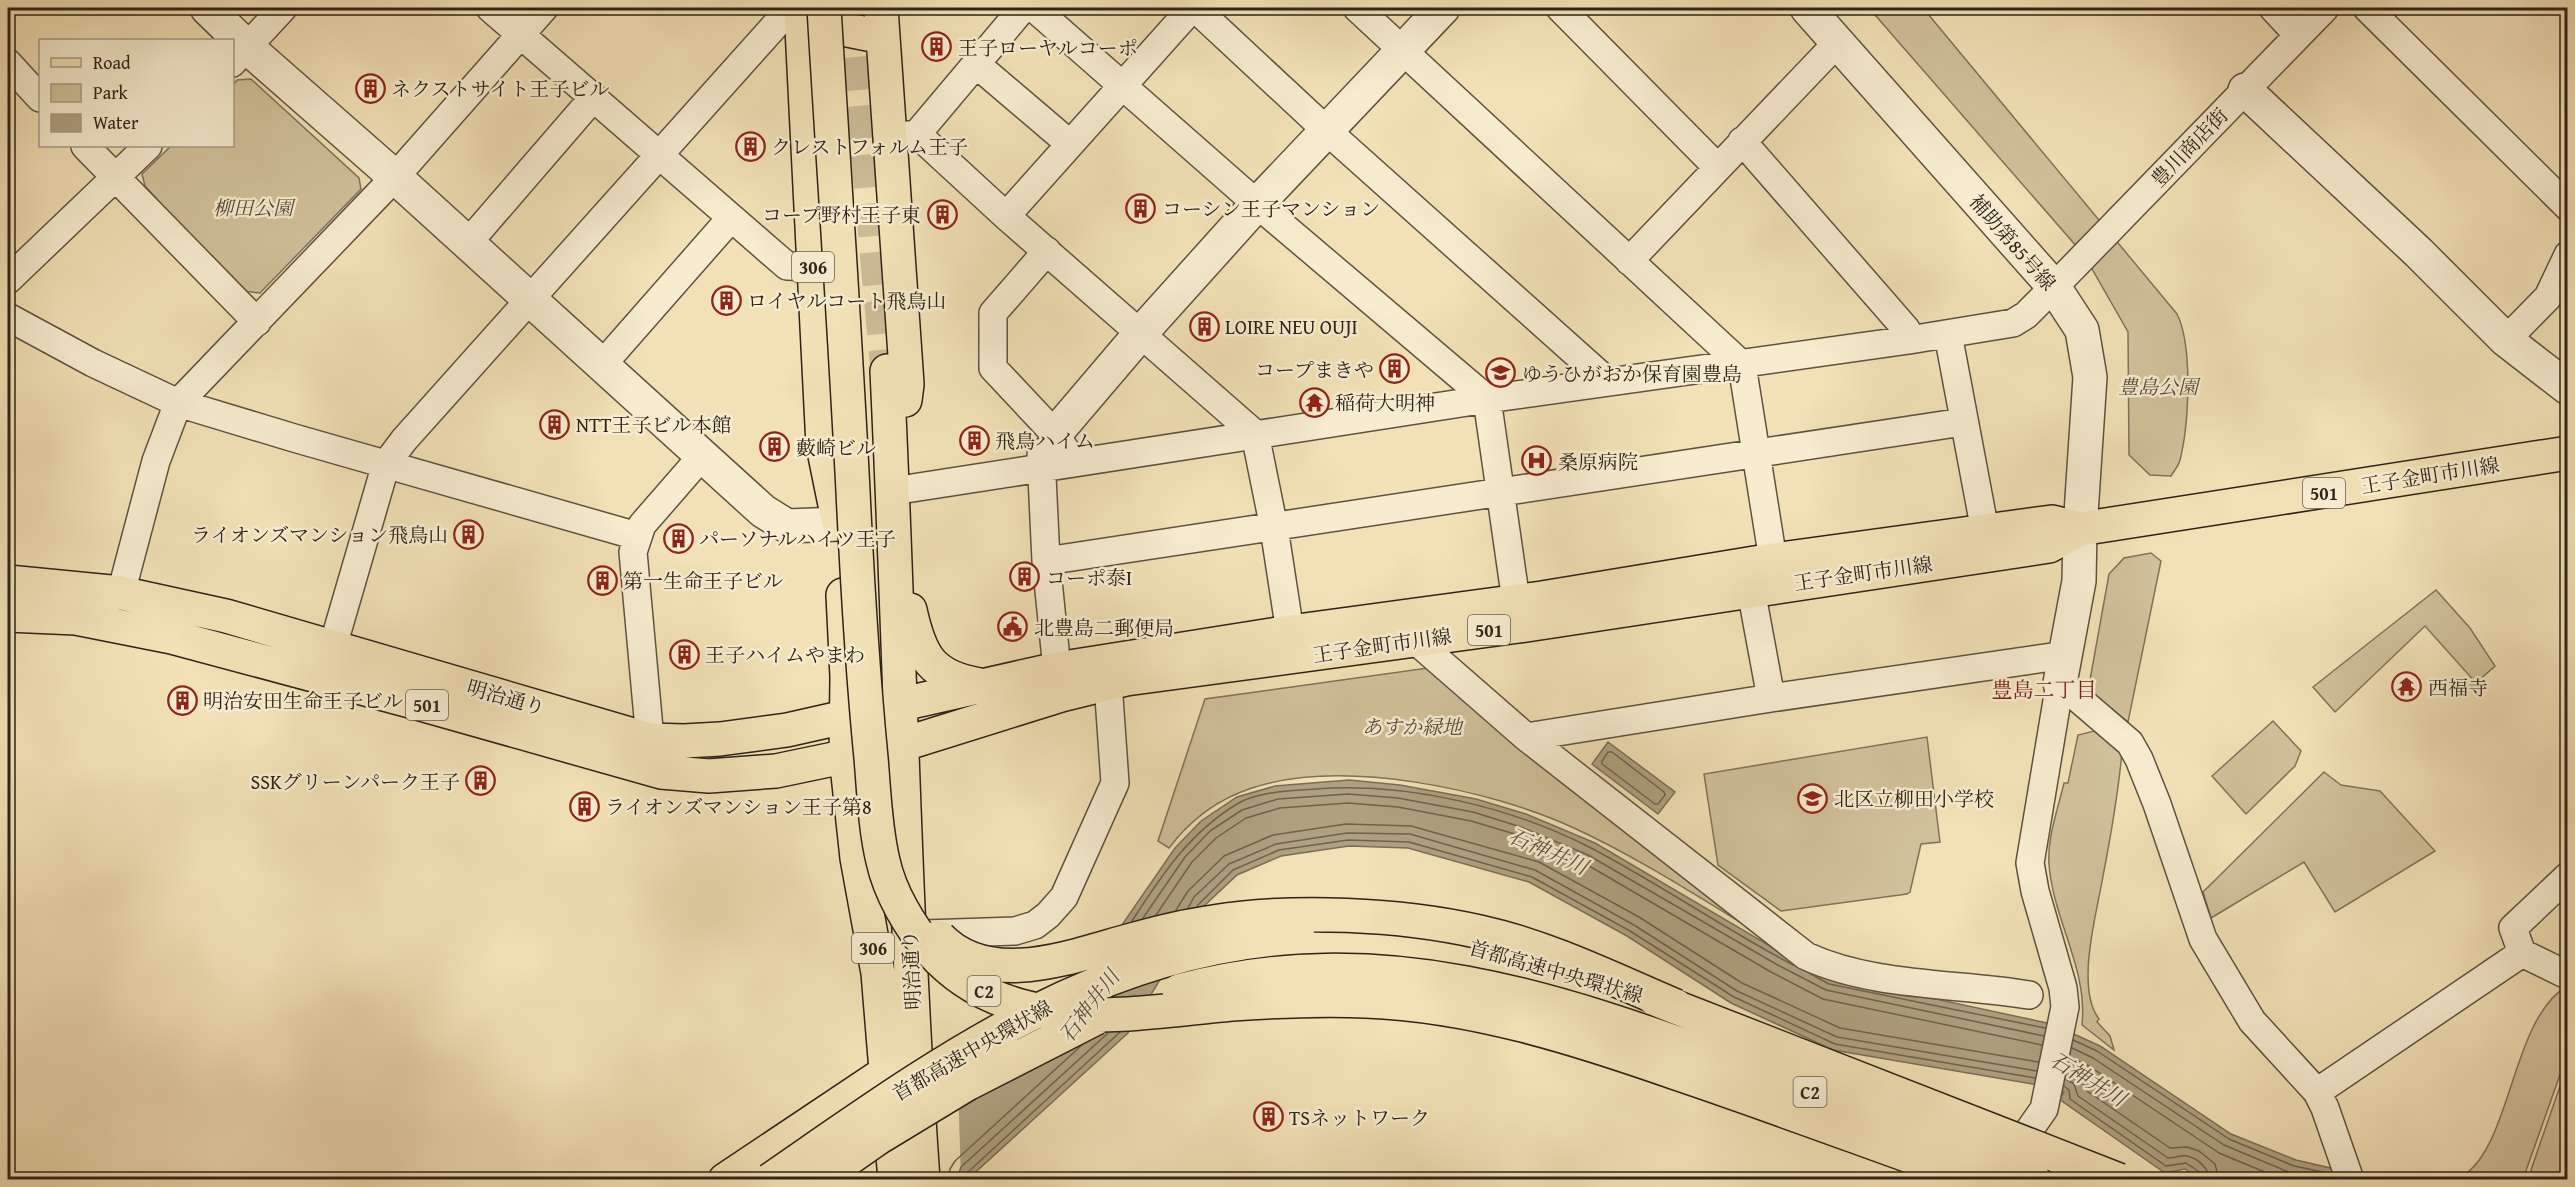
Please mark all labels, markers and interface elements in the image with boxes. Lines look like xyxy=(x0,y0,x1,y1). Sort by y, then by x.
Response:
building icon: 王子ローヤルコーポ xyxy=(921,31,953,63)
place label: 王子ローヤルコーポ xyxy=(958,33,1138,62)
legend xyxy=(39,39,234,147)
text: Road xyxy=(93,49,131,76)
building icon: ネクストサイト王子ビル xyxy=(354,72,386,104)
place label: ネクストサイト王子ビル xyxy=(391,74,609,103)
text: Park xyxy=(93,79,129,106)
street label: 豊川商店街 xyxy=(2144,101,2234,193)
text: Water xyxy=(93,109,139,136)
building icon: クレストフォルム王子 xyxy=(734,130,766,162)
place label: クレストフォルム王子 xyxy=(771,132,968,161)
street label: 補助第85号線 xyxy=(1963,187,2063,297)
building icon: コーシン王子マンション xyxy=(1125,192,1157,224)
park label: 柳田公園 xyxy=(213,193,296,222)
place label: コーシン王子マンション xyxy=(1162,194,1380,223)
building icon: コープ野村王子東 xyxy=(926,198,958,230)
place label: コープ野村王子東 xyxy=(762,200,921,229)
road number: 306 xyxy=(792,252,834,282)
building icon: ロイヤルコート飛鳥山 xyxy=(710,284,742,316)
place label: ロイヤルコート飛鳥山 xyxy=(747,286,946,315)
building icon: LOIRE NEU OUJI xyxy=(1188,310,1220,342)
place label: LOIRE NEU OUJI xyxy=(1225,312,1358,341)
building icon: コープまきや xyxy=(1379,353,1411,385)
place label: コープまきや xyxy=(1255,355,1374,384)
school or university icon: ゆうひがおか保育園豊島 xyxy=(1485,357,1517,389)
place label: ゆうひがおか保育園豊島 xyxy=(1522,359,1742,388)
park label: 豊島公園 xyxy=(2118,372,2201,401)
temple icon: 稲荷大明神 xyxy=(1298,386,1330,418)
place label: 稲荷大明神 xyxy=(1335,388,1435,417)
building icon: NTT王子ビル本館 xyxy=(539,408,571,440)
place label: NTT王子ビル本館 xyxy=(576,410,732,439)
building icon: 飛鳥ハイム xyxy=(958,424,990,456)
place label: 飛鳥ハイム xyxy=(995,426,1095,455)
building icon: 藪崎ビル xyxy=(759,431,791,463)
place label: 藪崎ビル xyxy=(796,433,876,462)
hospital icon: 桑原病院 xyxy=(1521,445,1553,477)
place label: 桑原病院 xyxy=(1558,447,1638,476)
street label: 王子金町市川線 xyxy=(2359,450,2501,500)
road number: 501 xyxy=(2303,478,2345,508)
building icon: ライオンズマンション飛鳥山 xyxy=(453,518,485,550)
place label: ライオンズマンション飛鳥山 xyxy=(191,520,448,549)
building icon: パーソナルハイツ王子 xyxy=(662,522,694,554)
place label: パーソナルハイツ王子 xyxy=(699,524,896,553)
street label: 王子金町市川線 xyxy=(1792,549,1934,597)
building icon: コーポ泰Ⅰ xyxy=(1009,561,1041,593)
place label: コーポ泰Ⅰ xyxy=(1046,563,1132,592)
building icon: 第一生命王子ビル xyxy=(586,564,618,596)
place label: 第一生命王子ビル xyxy=(623,566,783,595)
public building icon: 北豊島二郵便局 xyxy=(997,611,1029,643)
place label: 北豊島二郵便局 xyxy=(1034,613,1174,642)
road number: 501 xyxy=(1468,615,1510,645)
street label: 王子金町市川線 xyxy=(1311,621,1453,669)
building icon: 王子ハイムやまわ xyxy=(668,638,700,670)
place label: 王子ハイムやまわ xyxy=(705,640,865,669)
temple icon: 西福寺 xyxy=(2391,671,2423,703)
street label: 明治通り xyxy=(464,672,548,722)
place label: 西福寺 xyxy=(2428,673,2488,702)
district label: 豊島二丁目 xyxy=(1992,674,2097,705)
building icon: 明治安田生命王子ビル xyxy=(166,684,198,716)
place label: 明治安田生命王子ビル xyxy=(203,686,403,715)
road number: 501 xyxy=(406,690,448,720)
park label: あすか緑地 xyxy=(1362,712,1464,741)
building icon: SSKグリーンパーク王子 xyxy=(465,765,497,797)
place label: SSKグリーンパーク王子 xyxy=(250,767,460,796)
school or university icon: 北区立柳田小学校 xyxy=(1797,782,1829,814)
place label: 北区立柳田小学校 xyxy=(1834,784,1994,813)
building icon: ライオンズマンション王子第8 xyxy=(568,790,600,822)
place label: ライオンズマンション王子第8 xyxy=(605,792,872,821)
water label: 石神井川 xyxy=(1503,820,1595,883)
street label: 明治通り xyxy=(894,929,928,1011)
street label: 首都高速中央環状線 xyxy=(1465,932,1647,1010)
road number: 306 xyxy=(852,933,894,963)
water label: 石神井川 xyxy=(1051,962,1128,1049)
road number: C2 xyxy=(968,976,1000,1006)
street label: 首都高速中央環状線 xyxy=(887,992,1057,1108)
water label: 石神井川 xyxy=(2044,1044,2134,1115)
road number: C2 xyxy=(1794,1077,1826,1107)
building icon: TSネットワーク xyxy=(1252,1101,1284,1133)
place label: TSネットワーク xyxy=(1289,1103,1430,1132)

